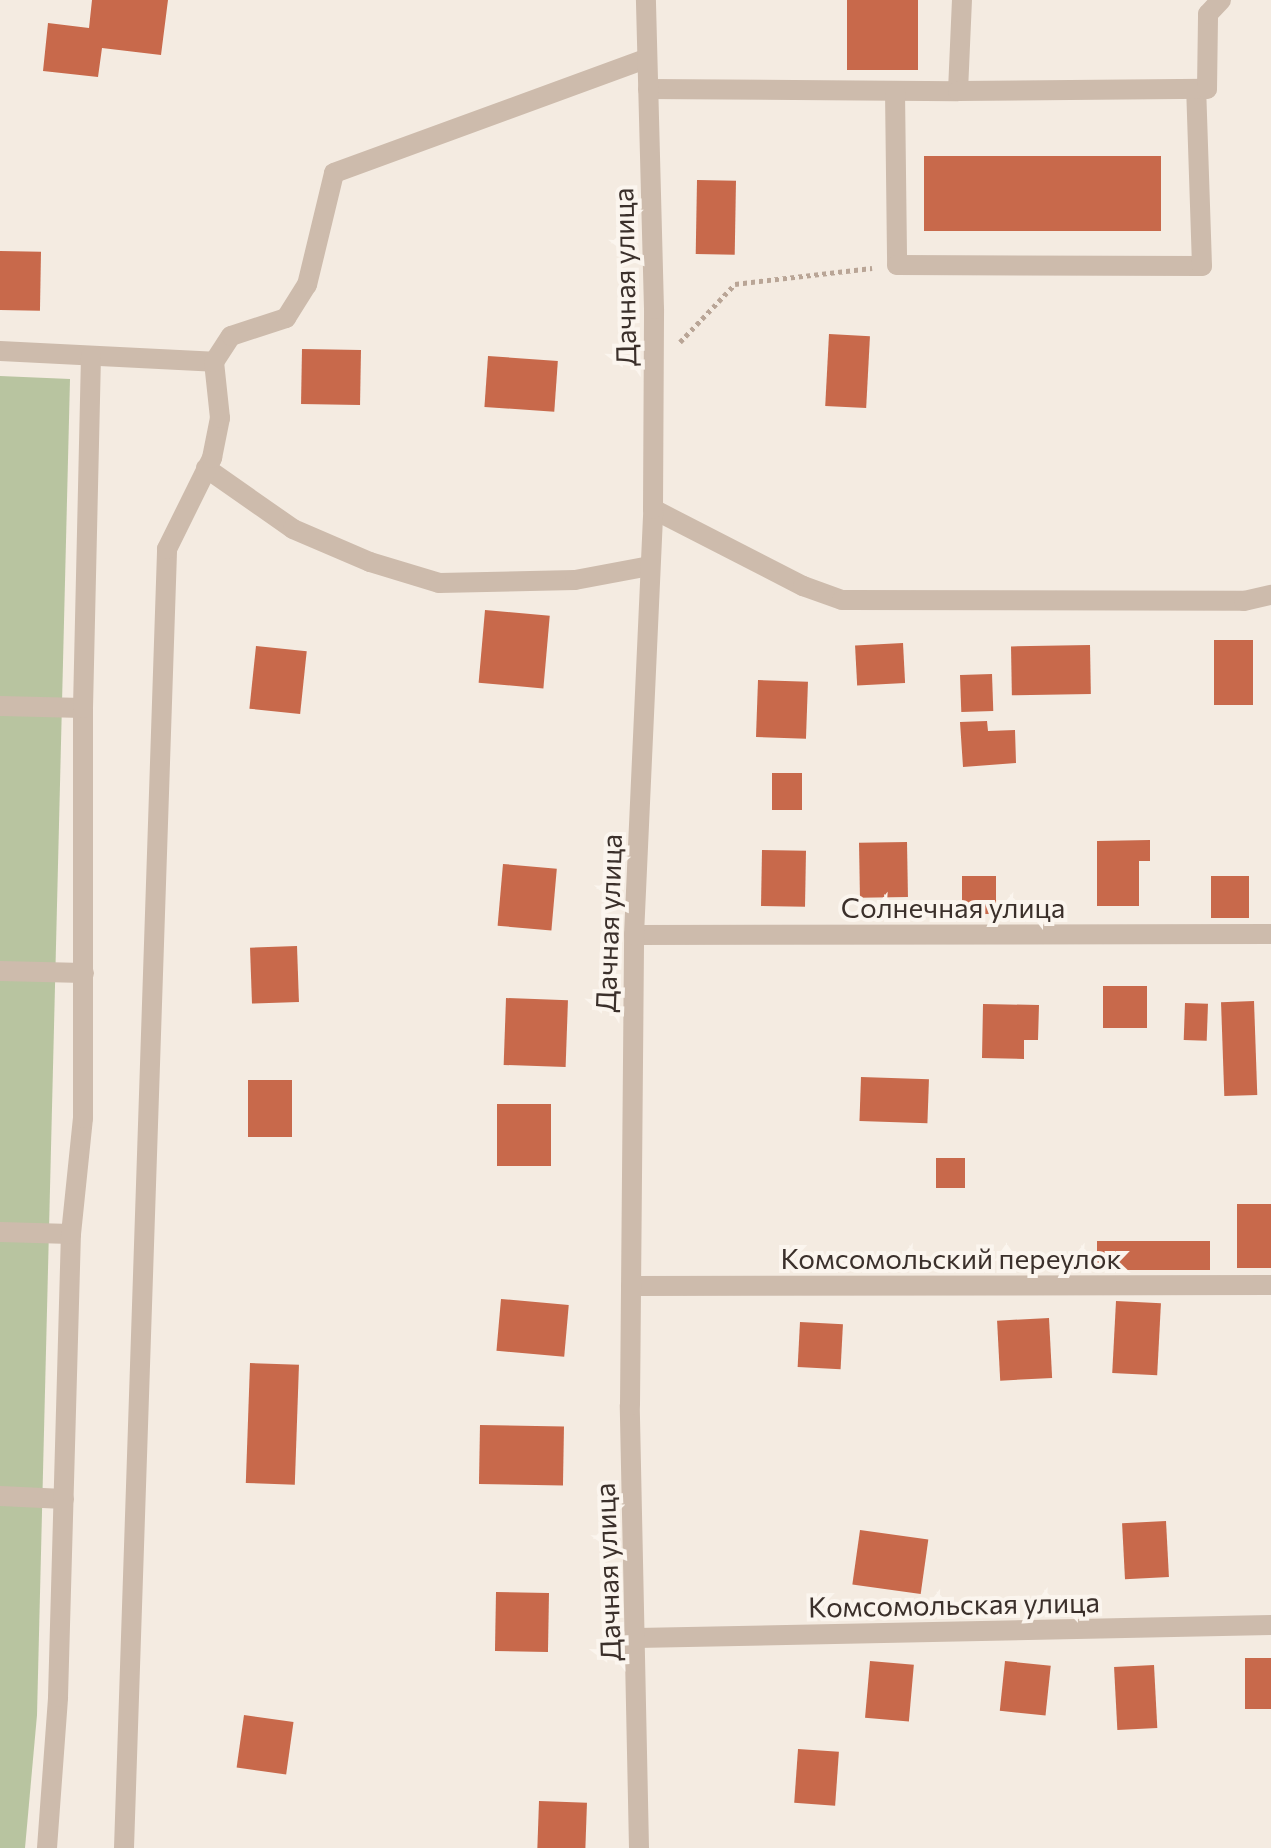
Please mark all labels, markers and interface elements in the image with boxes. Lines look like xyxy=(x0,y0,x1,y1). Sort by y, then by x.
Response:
street label: Дачная улица xyxy=(606,187,642,367)
street label: Дачная улица xyxy=(588,833,628,1013)
street label: Солнечная улица xyxy=(841,890,1065,924)
street label: Комсомольский переулок xyxy=(781,1241,1121,1275)
street label: Дачная улица xyxy=(587,1482,627,1662)
street label: Комсомольская улица xyxy=(808,1585,1100,1623)

